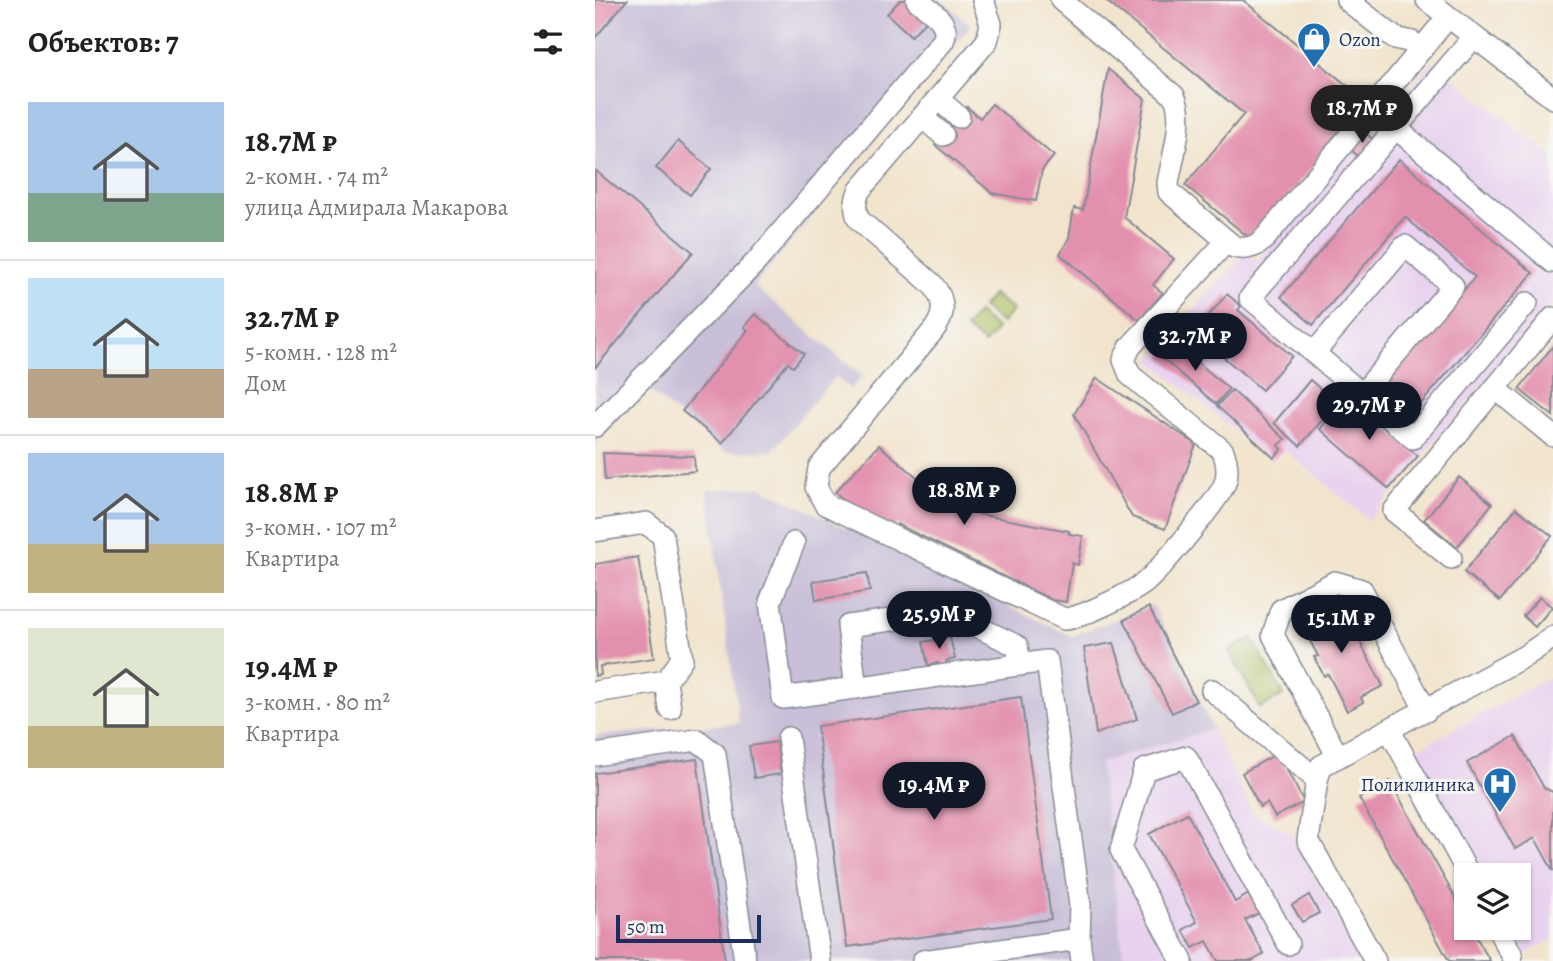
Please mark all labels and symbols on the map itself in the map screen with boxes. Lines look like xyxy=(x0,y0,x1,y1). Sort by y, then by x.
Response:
shop icon: Ozon xyxy=(1295,20,1333,69)
place label: Ozon xyxy=(1339,27,1381,53)
pin: 18.7M ₽ xyxy=(1297,86,1427,145)
pin: 32.7M ₽ xyxy=(1130,314,1260,373)
pin: 29.7M ₽ xyxy=(1304,382,1434,442)
pin: 18.8M ₽ xyxy=(899,468,1029,527)
pin: 25.9M ₽ xyxy=(874,592,1004,651)
pin: 15.1M ₽ xyxy=(1276,596,1406,655)
pin: 19.4M ₽ xyxy=(869,762,999,822)
hospital icon: Поликлиника xyxy=(1481,765,1519,814)
place label: Поликлиника xyxy=(1361,772,1475,798)
scale bar xyxy=(616,912,761,944)

